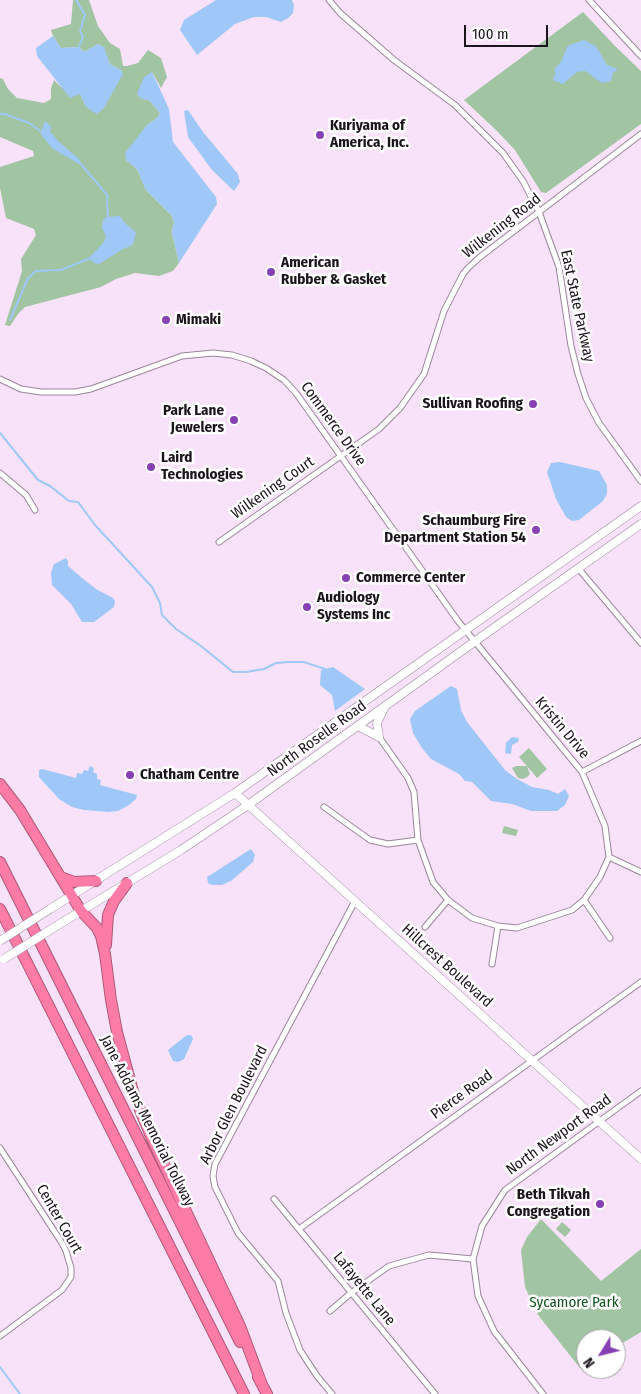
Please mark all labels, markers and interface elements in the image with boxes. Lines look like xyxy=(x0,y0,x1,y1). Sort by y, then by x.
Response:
scale bar xyxy=(466,15,550,47)
text: 100 m xyxy=(472,25,509,43)
place label: Kuriyama of America, Inc. xyxy=(330,117,409,152)
marker: Kuriyama of America, Inc. xyxy=(314,129,326,141)
street label: Wilkening Road xyxy=(459,190,545,262)
street label: East State Parkway xyxy=(556,248,598,364)
place label: American Rubber & Gasket xyxy=(281,254,386,289)
marker: American Rubber & Gasket xyxy=(265,266,277,278)
place label: Mimaki xyxy=(176,311,221,329)
marker: Mimaki xyxy=(160,314,172,326)
street label: Commerce Drive xyxy=(297,379,369,469)
place label: Sullivan Roofing xyxy=(422,395,523,413)
marker: Sullivan Roofing xyxy=(527,398,539,410)
place label: Park Lane Jewelers xyxy=(163,402,224,437)
marker: Park Lane Jewelers xyxy=(228,414,240,426)
place label: Laird Technologies xyxy=(161,449,243,484)
street label: Wilkening Court xyxy=(228,453,318,523)
marker: Laird Technologies xyxy=(145,461,157,473)
place label: Schaumburg Fire Department Station 54 xyxy=(384,512,526,547)
marker: Schaumburg Fire Department Station 54 xyxy=(530,524,542,536)
place label: Commerce Center xyxy=(356,569,465,587)
marker: Commerce Center xyxy=(340,572,352,584)
place label: Audiology Systems Inc xyxy=(317,589,390,624)
marker: Audiology Systems Inc xyxy=(301,601,313,613)
street label: Kristin Drive xyxy=(531,693,593,763)
street label: North Roselle Road xyxy=(264,697,370,781)
place label: Chatham Centre xyxy=(140,766,239,784)
marker: Chatham Centre xyxy=(124,769,136,781)
street label: Hillcrest Boulevard xyxy=(398,920,496,1012)
street label: Jane Addams Memorial Tollway xyxy=(96,1032,198,1210)
street label: Arbor Glen Boulevard xyxy=(196,1043,272,1167)
street label: Pierce Road xyxy=(428,1067,496,1123)
street label: North Newport Road xyxy=(503,1091,615,1179)
street label: Center Court xyxy=(32,1181,86,1257)
place label: Beth Tikvah Congregation xyxy=(507,1186,590,1221)
marker: Beth Tikvah Congregation xyxy=(594,1198,606,1210)
street label: Lafayette Lane xyxy=(329,1249,399,1329)
park label: Sycamore Park xyxy=(529,1294,619,1312)
north arrow xyxy=(576,1329,626,1379)
text: N xyxy=(580,1354,599,1371)

